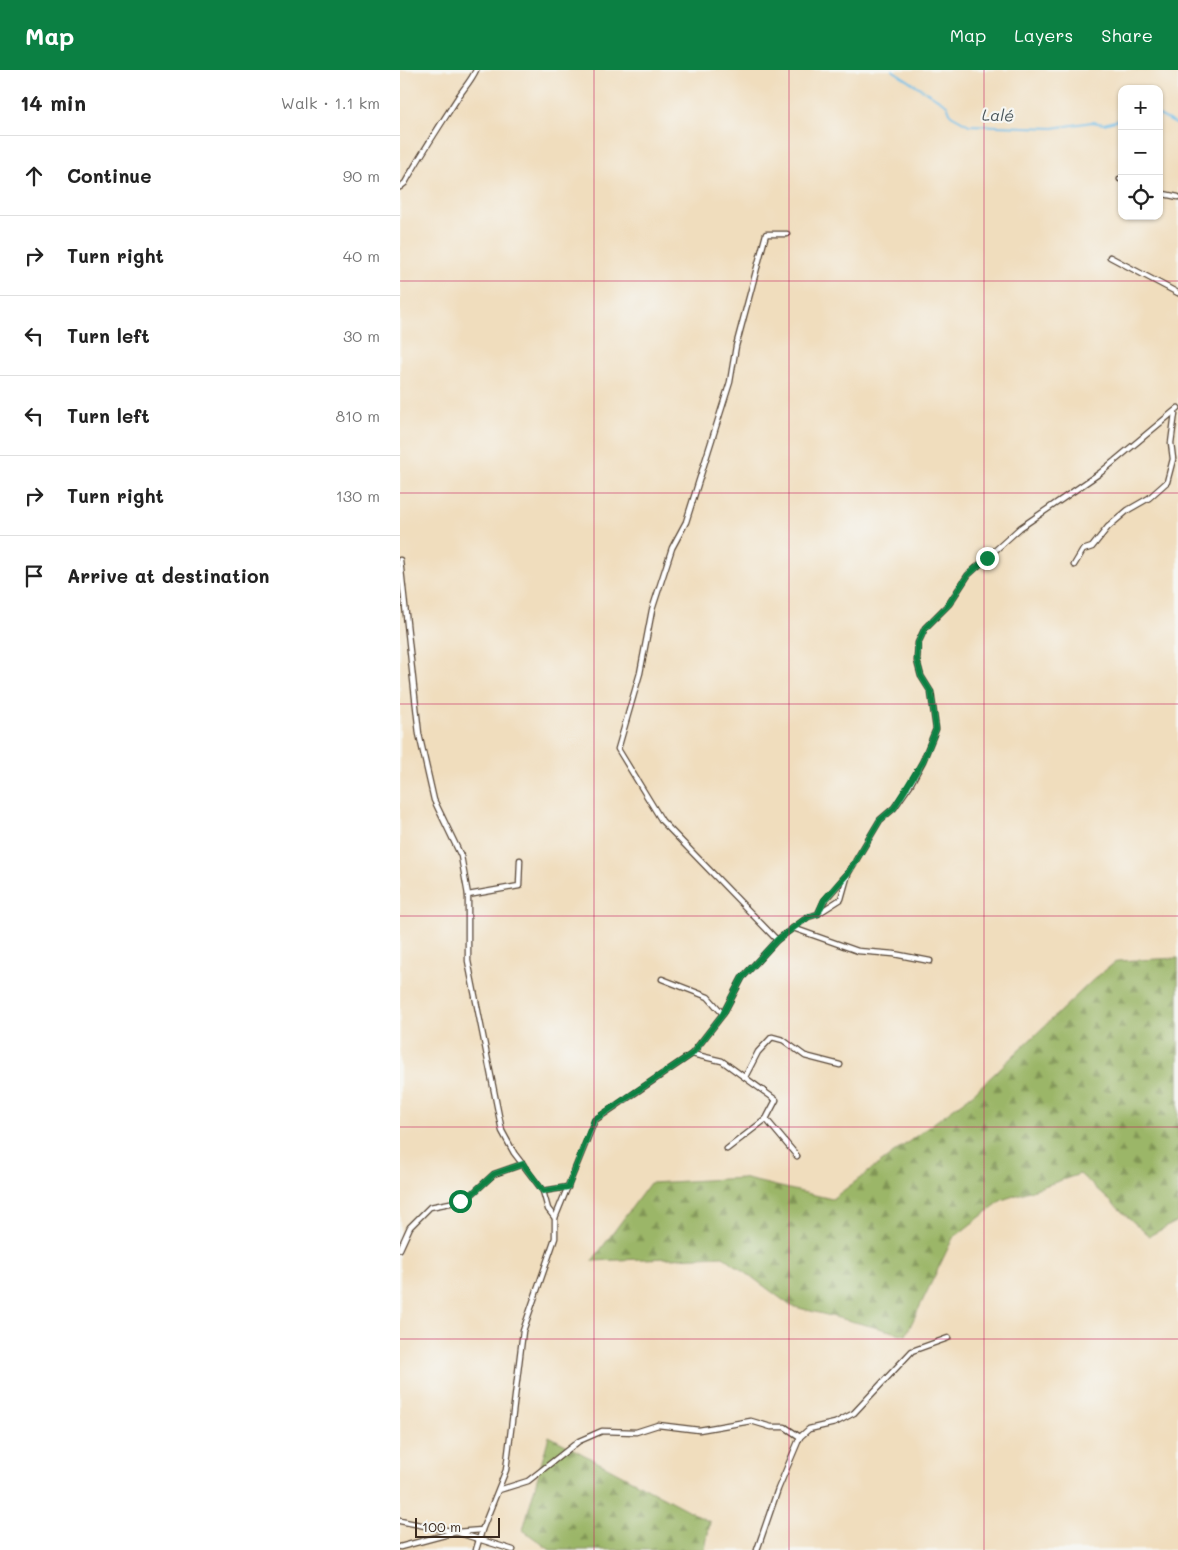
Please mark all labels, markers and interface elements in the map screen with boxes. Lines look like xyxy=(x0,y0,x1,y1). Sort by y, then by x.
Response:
text: Map xyxy=(25,20,74,51)
text: Map xyxy=(950,23,986,47)
text: Layers xyxy=(1014,23,1073,47)
text: Share xyxy=(1101,23,1153,47)
map controls xyxy=(1118,85,1163,220)
button: + xyxy=(1118,85,1163,130)
text: 14 min xyxy=(20,89,86,116)
text: Walk · 1.1 km xyxy=(281,92,380,113)
water label: Lalé xyxy=(982,103,1015,126)
button: − xyxy=(1118,130,1163,175)
icon: ahead xyxy=(20,162,48,190)
text: Continue xyxy=(67,163,152,188)
text: 90 m xyxy=(343,165,380,186)
button: locate xyxy=(1118,175,1163,220)
icon: right xyxy=(20,242,48,270)
text: Turn right xyxy=(67,243,164,268)
text: 40 m xyxy=(343,245,380,266)
icon: left xyxy=(20,322,48,350)
text: Turn left xyxy=(67,323,150,348)
text: 30 m xyxy=(343,325,380,346)
icon: left xyxy=(20,402,48,430)
text: Turn left xyxy=(67,403,150,428)
text: 810 m xyxy=(335,405,380,426)
icon: right xyxy=(20,482,48,510)
text: Turn right xyxy=(67,483,164,508)
text: 130 m xyxy=(336,485,380,506)
route end xyxy=(976,547,999,570)
icon: arrive xyxy=(20,562,48,590)
text: Arrive at destination xyxy=(67,563,270,588)
route start xyxy=(449,1190,472,1213)
scale bar xyxy=(415,1515,500,1538)
text: 100 m xyxy=(422,1517,461,1536)

